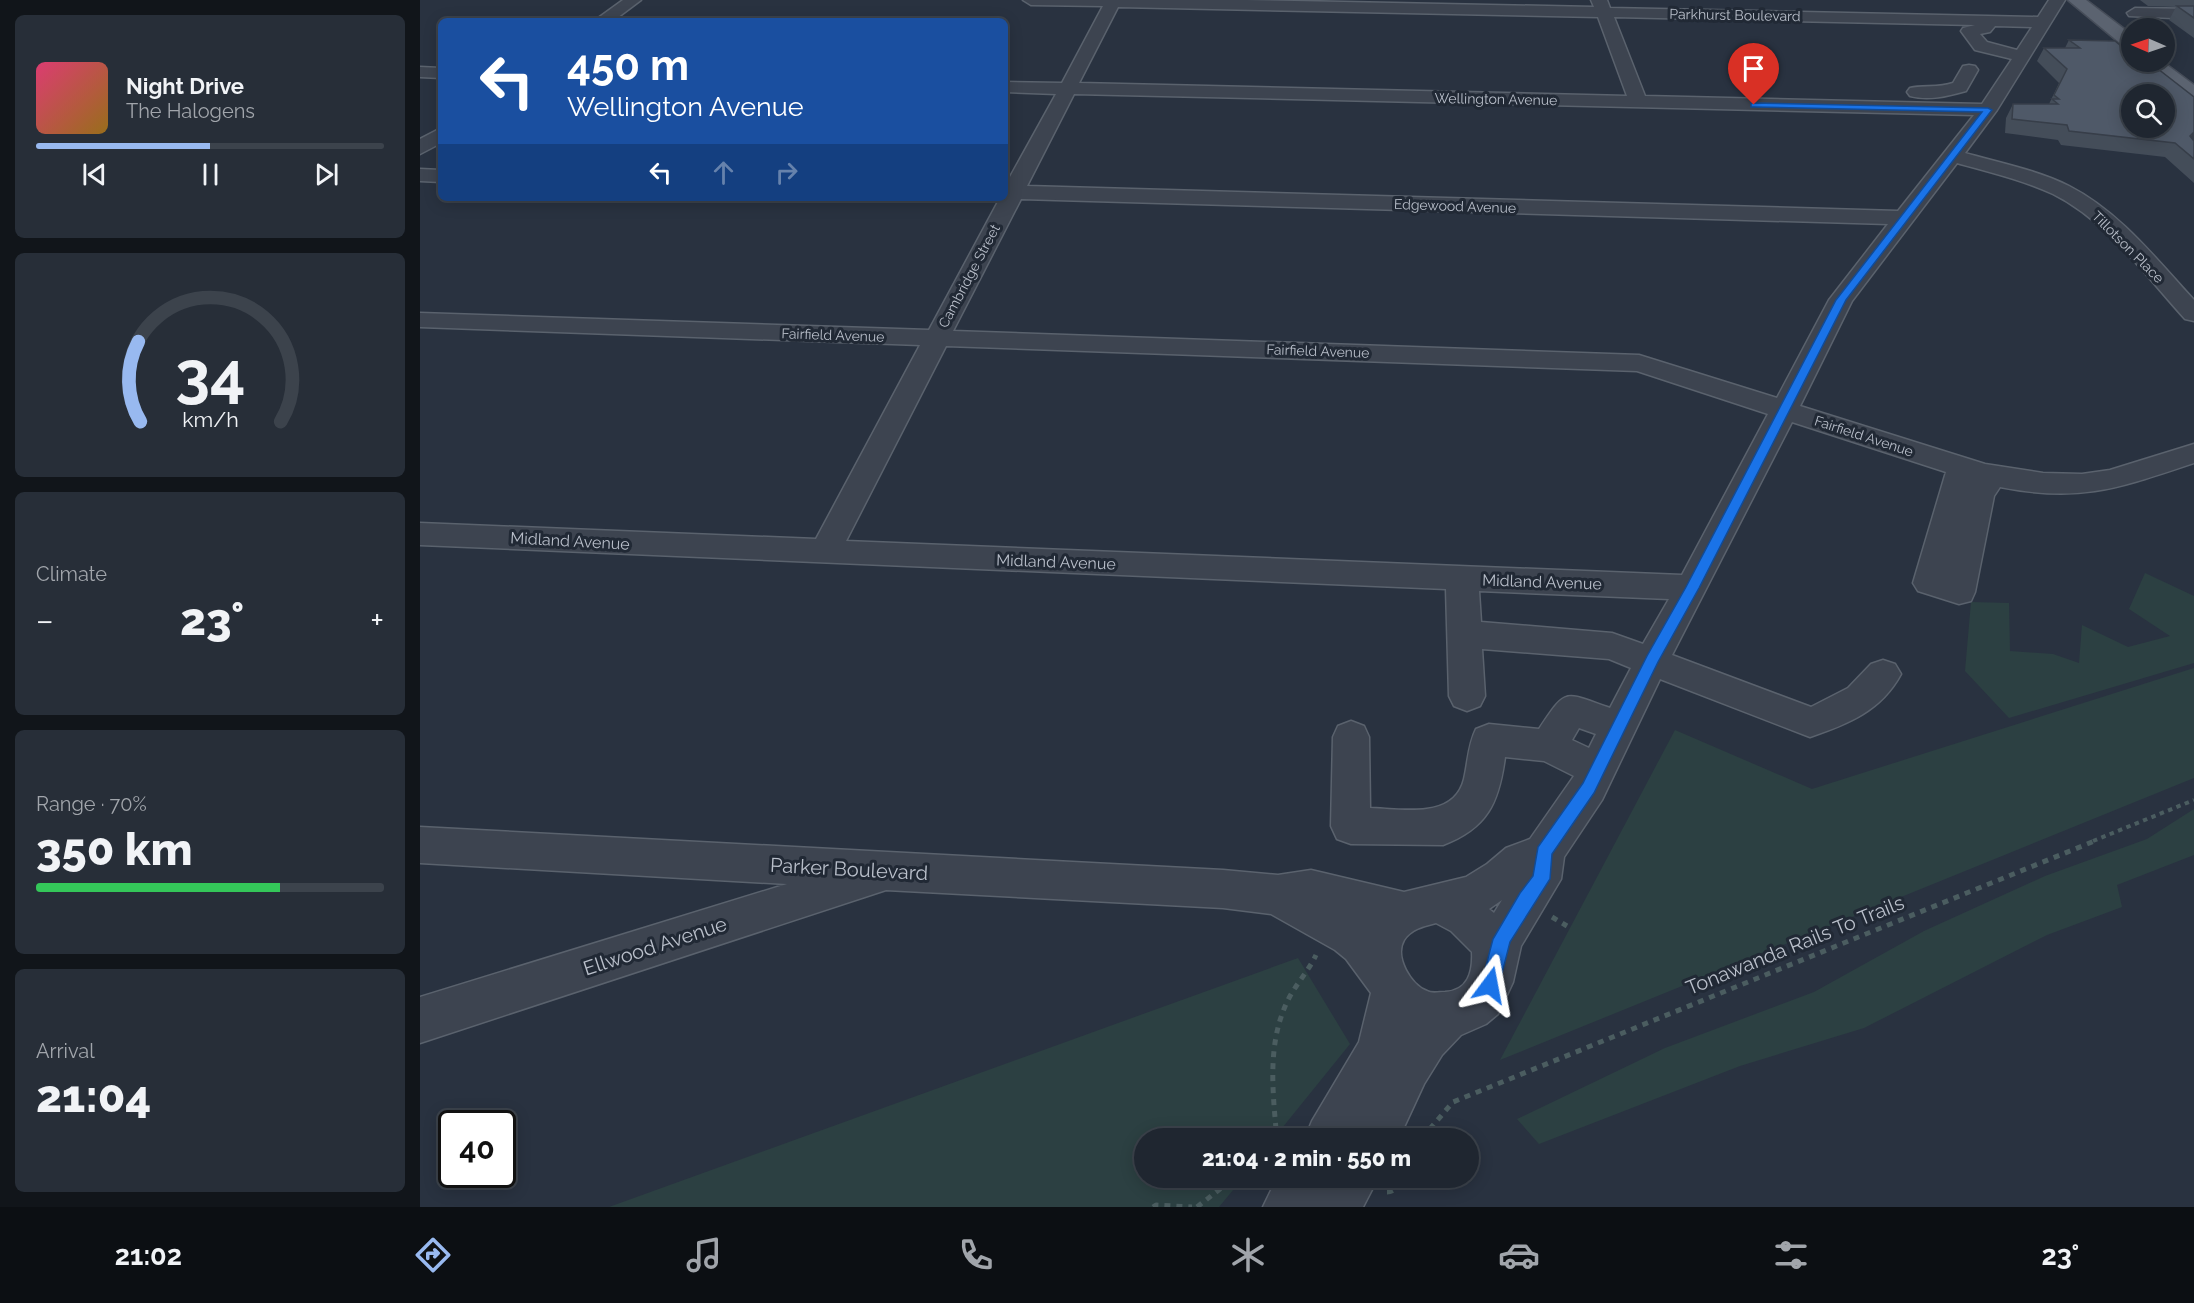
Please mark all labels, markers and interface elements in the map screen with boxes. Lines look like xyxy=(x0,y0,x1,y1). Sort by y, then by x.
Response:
street label: Parkhurst Boulevard xyxy=(1669,6,1801,24)
north arrow xyxy=(2121,18,2175,72)
map controls xyxy=(2121,18,2175,138)
text: 450 m xyxy=(567,41,689,90)
icon: left xyxy=(468,42,546,120)
pin xyxy=(1728,43,1779,105)
icon: arrive xyxy=(1737,52,1770,85)
text: Night Drive xyxy=(126,73,244,99)
button: search xyxy=(2121,84,2175,138)
street label: Wellington Avenue xyxy=(1435,90,1557,108)
text: Wellington Avenue xyxy=(567,91,804,122)
text: The Halogens xyxy=(126,99,255,123)
icon: left xyxy=(644,156,677,189)
icon: ahead xyxy=(707,156,740,189)
icon: right xyxy=(770,156,803,189)
icon: previous xyxy=(78,158,111,191)
icon: pause xyxy=(194,158,227,191)
icon: next xyxy=(310,158,343,191)
street label: Edgewood Avenue xyxy=(1394,196,1516,216)
street label: Tillotson Place xyxy=(2089,208,2167,286)
street label: Cambridge Street xyxy=(935,221,1003,330)
street label: Fairfield Avenue xyxy=(781,325,885,345)
text: 34 xyxy=(175,337,245,411)
street label: Fairfield Avenue xyxy=(1266,341,1370,361)
text: km/h xyxy=(182,408,238,433)
street label: Fairfield Avenue xyxy=(1813,412,1915,460)
street label: Midland Avenue xyxy=(510,528,630,554)
street label: Midland Avenue xyxy=(996,550,1116,574)
text: Climate xyxy=(36,562,107,586)
street label: Midland Avenue xyxy=(1482,570,1602,594)
text: 23° xyxy=(180,593,244,646)
text: − xyxy=(36,601,54,640)
text: + xyxy=(370,601,384,640)
text: Range · 70% xyxy=(36,792,147,816)
text: 350 km xyxy=(36,823,193,876)
street label: Parker Boulevard xyxy=(769,853,929,885)
street label: Tonawanda Rails To Trails xyxy=(1682,890,1908,1000)
street label: Ellwood Avenue xyxy=(580,911,730,981)
position arrow xyxy=(1458,953,1522,1017)
text: Arrival xyxy=(36,1039,95,1063)
text: 21:04 xyxy=(36,1070,151,1123)
speed limit sign: 40 xyxy=(438,1110,516,1188)
text: 21:04 · 2 min · 550 m xyxy=(1202,1145,1411,1171)
icon: directions xyxy=(412,1234,454,1276)
icon: music xyxy=(683,1234,725,1276)
icon: phone xyxy=(955,1234,997,1276)
icon: climate xyxy=(1227,1234,1269,1276)
icon: car xyxy=(1498,1234,1540,1276)
icon: filters xyxy=(1770,1234,1812,1276)
text: 21:02 xyxy=(115,1240,182,1271)
text: 23° xyxy=(2042,1240,2079,1271)

